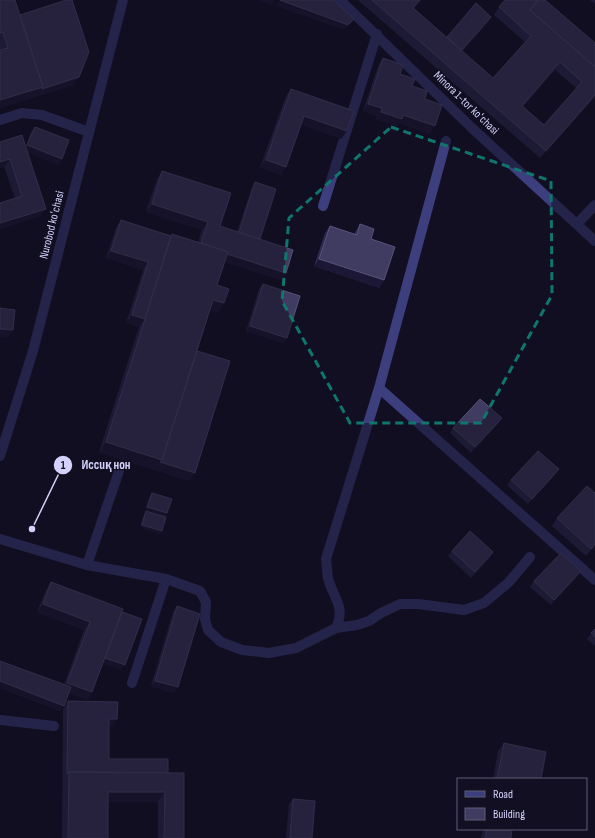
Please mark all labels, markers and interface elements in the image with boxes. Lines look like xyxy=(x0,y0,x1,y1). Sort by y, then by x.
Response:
street label: Minora 1-tor koʻchasi xyxy=(430,68,502,138)
street label: Nurobod koʻchasi xyxy=(36,190,68,260)
callout: Иссиқ нон xyxy=(53,452,138,477)
text: Иссиқ нон xyxy=(81,457,131,473)
text: 1 xyxy=(61,458,66,473)
legend xyxy=(457,778,587,830)
text: Road xyxy=(493,787,513,802)
text: Building xyxy=(493,807,525,822)

